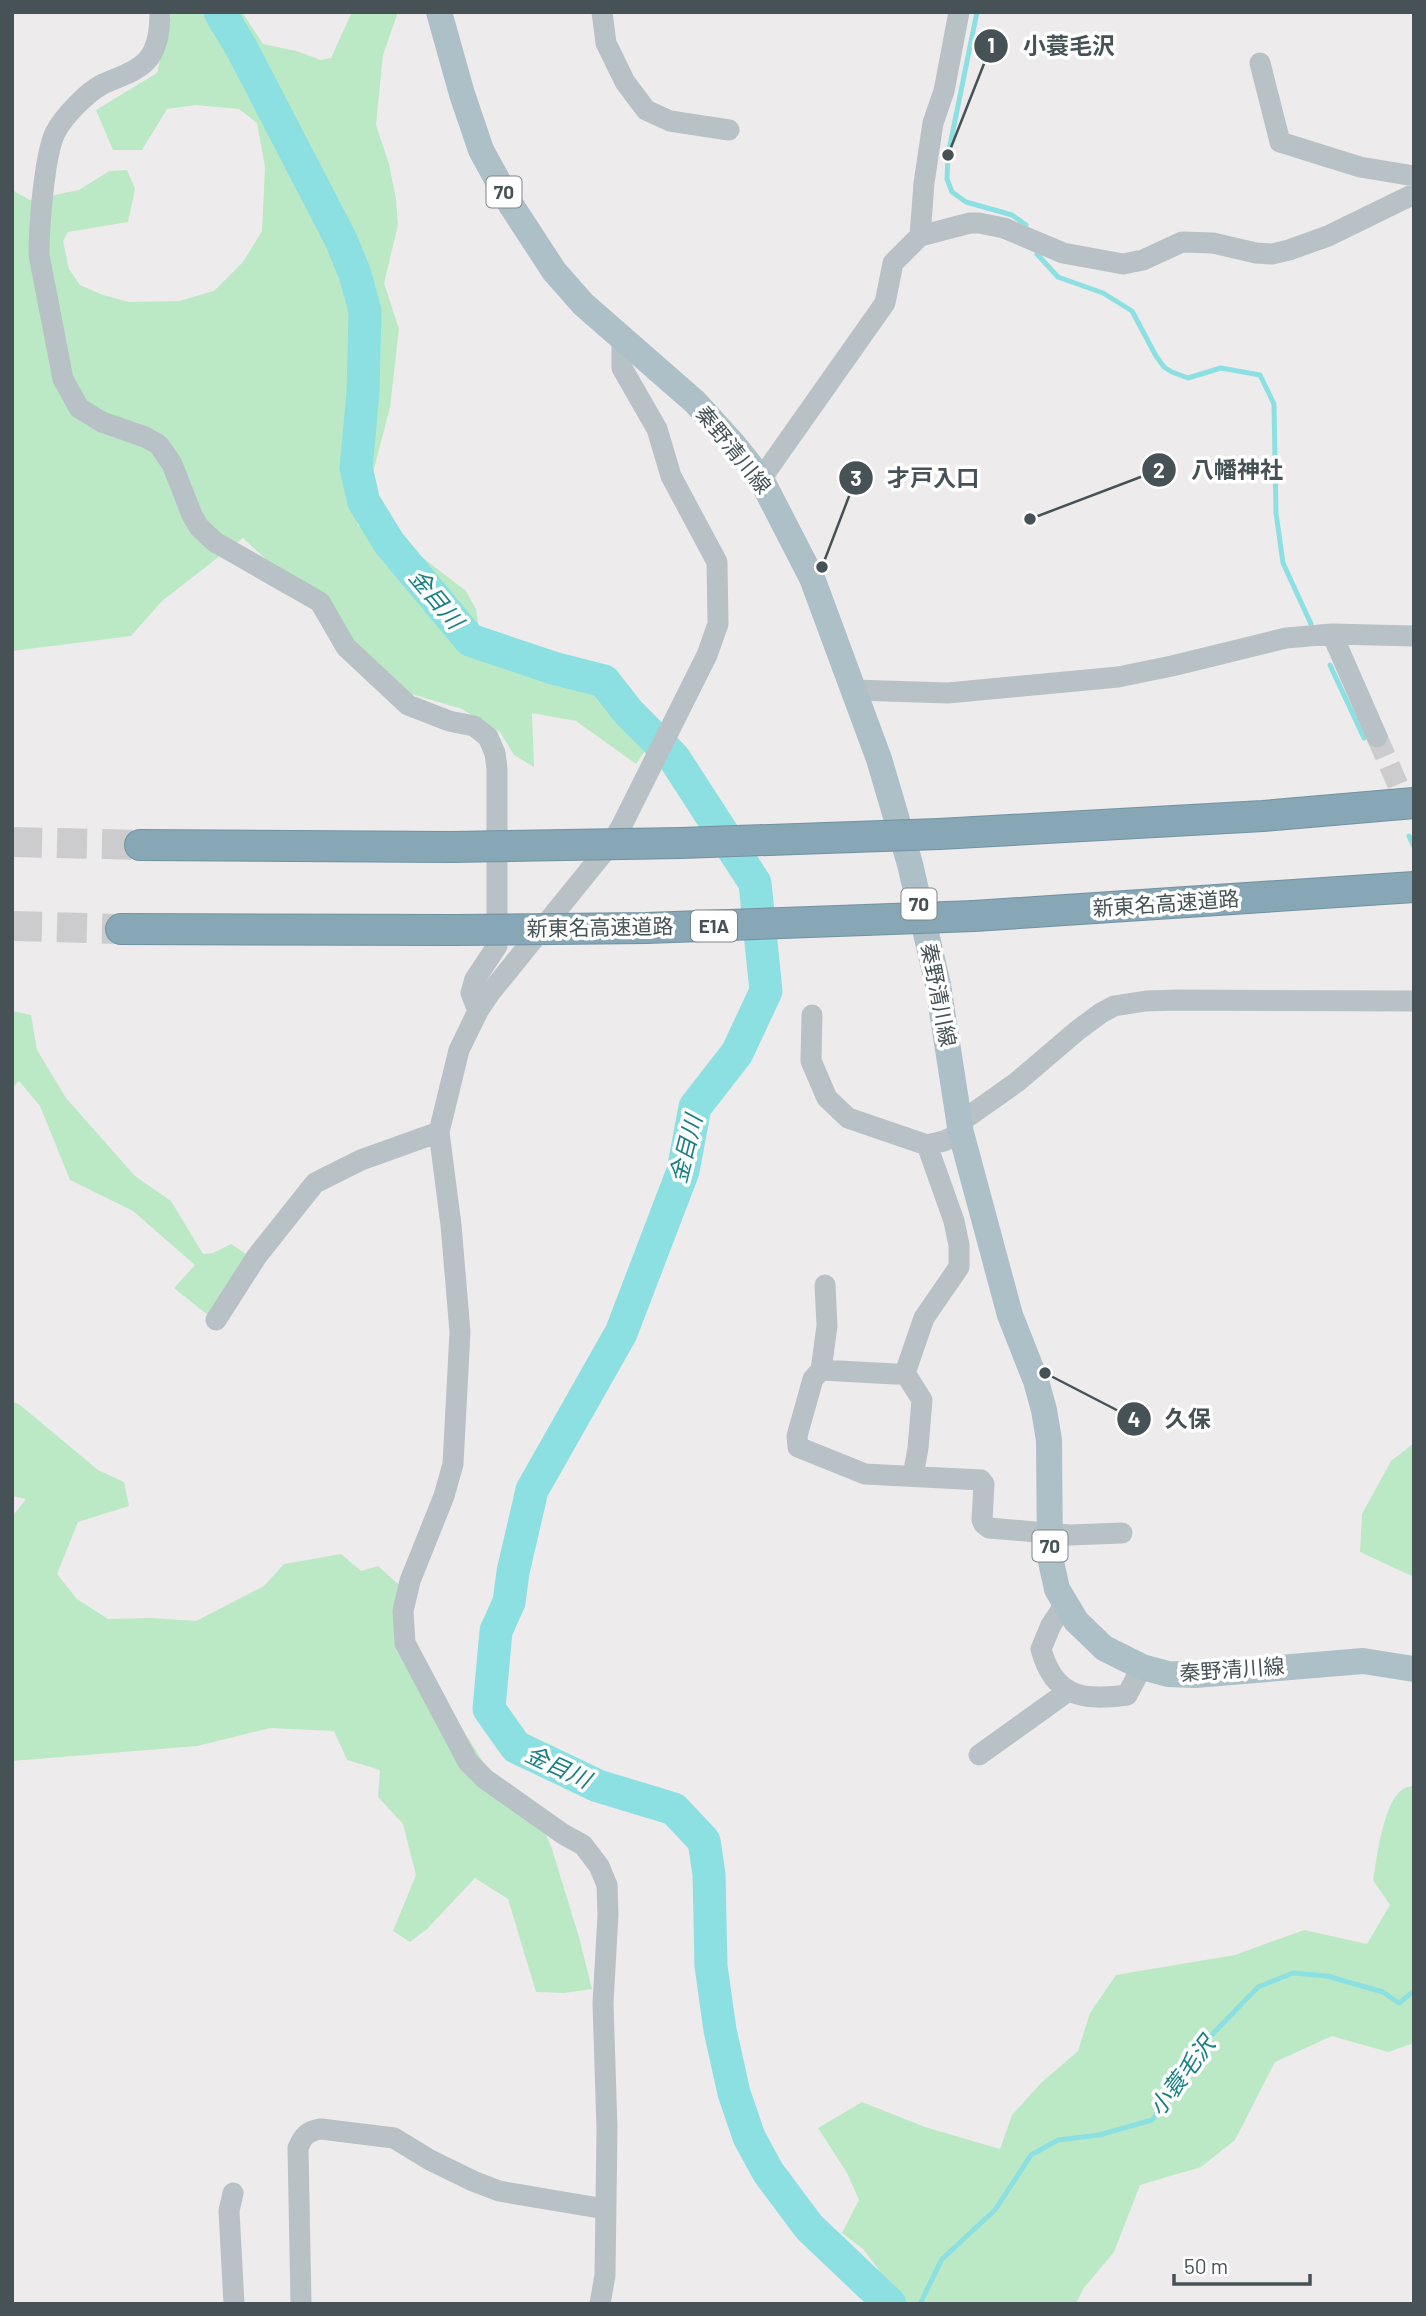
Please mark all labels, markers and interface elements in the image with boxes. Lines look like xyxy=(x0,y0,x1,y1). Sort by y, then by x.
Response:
callout: 小蓑毛沢 xyxy=(974,24,1129,68)
text: 小蓑毛沢 xyxy=(1023,31,1115,59)
text: 1 xyxy=(987,32,995,57)
road number: 70 xyxy=(486,176,522,208)
street label: 秦野清川線 xyxy=(691,400,777,498)
callout: 八幡神社 xyxy=(1142,448,1297,492)
text: 八幡神社 xyxy=(1191,455,1283,483)
callout: 才戸入口 xyxy=(838,456,993,500)
text: 2 xyxy=(1153,457,1165,482)
text: 才戸入口 xyxy=(887,463,979,491)
text: 3 xyxy=(850,465,862,490)
water label: 金目川 xyxy=(404,563,472,636)
street label: 新東名高速道路 xyxy=(1092,885,1240,920)
road number: 70 xyxy=(902,888,936,920)
road number: E1A xyxy=(691,910,737,942)
street label: 新東名高速道路 xyxy=(526,913,674,940)
street label: 秦野清川線 xyxy=(917,941,962,1049)
water label: 金目川 xyxy=(663,1109,708,1186)
callout: 久保 xyxy=(1116,1397,1225,1441)
text: 久保 xyxy=(1165,1404,1211,1432)
text: 4 xyxy=(1128,1406,1140,1431)
road number: 70 xyxy=(1032,1530,1068,1562)
street label: 秦野清川線 xyxy=(1179,1652,1285,1685)
water label: 金目川 xyxy=(521,1739,598,1795)
water label: 小蓑毛沢 xyxy=(1142,2028,1222,2121)
scale bar xyxy=(1174,2242,1310,2286)
text: 50 m xyxy=(1184,2253,1228,2278)

